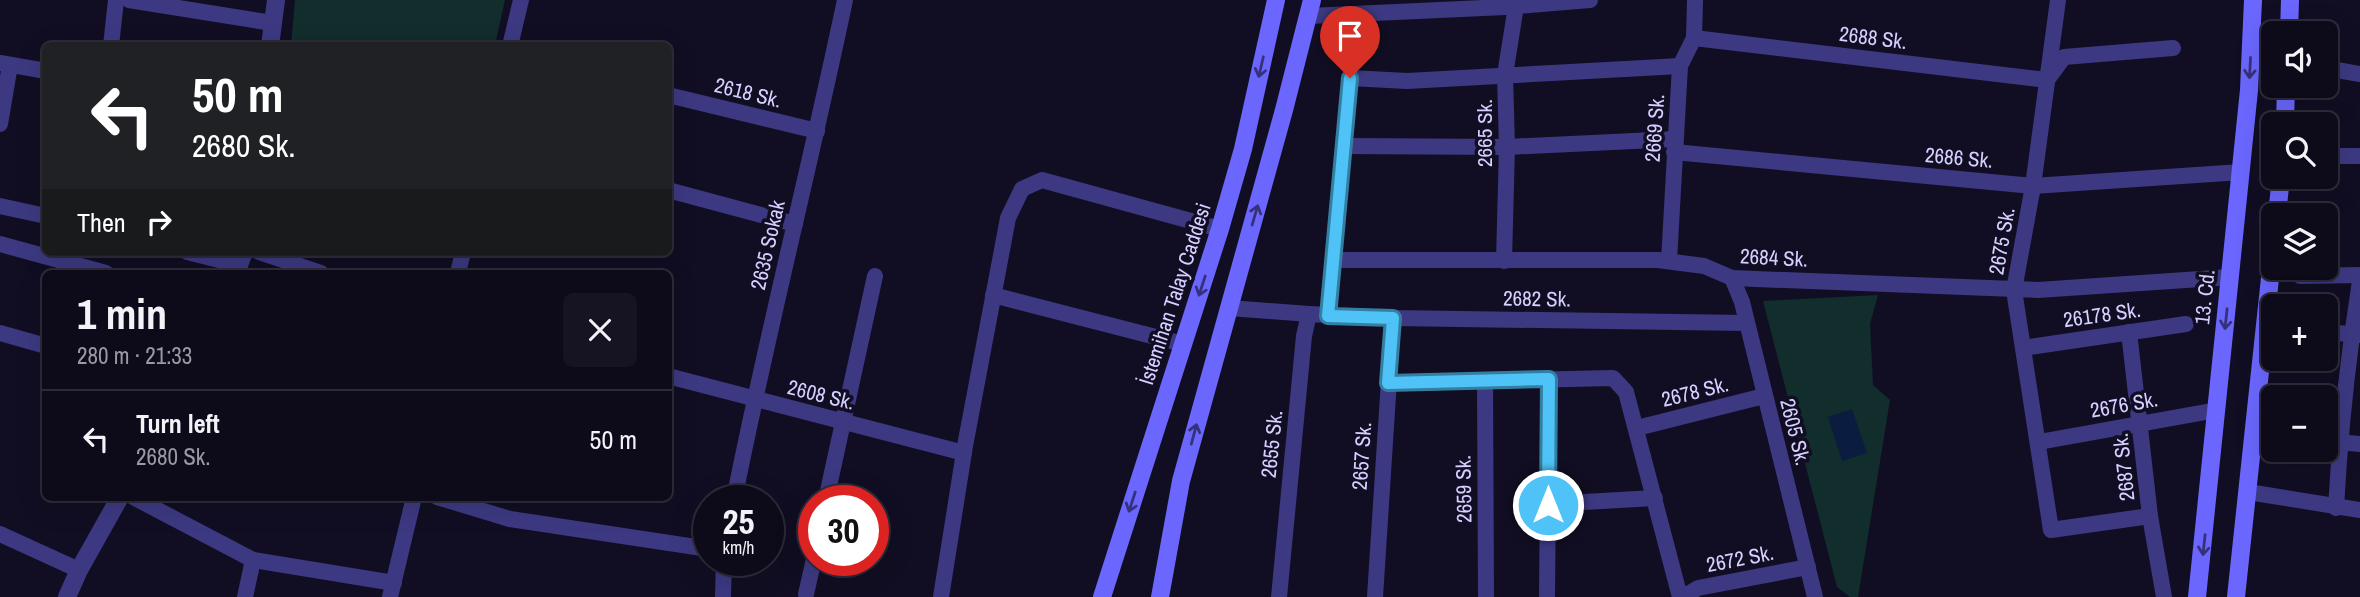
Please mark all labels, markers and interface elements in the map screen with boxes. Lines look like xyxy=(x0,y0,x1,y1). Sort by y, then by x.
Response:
pin xyxy=(1320,6,1380,78)
icon: arrive xyxy=(1331,17,1369,55)
street label: 2688 Sk. xyxy=(1838,19,1909,56)
map controls xyxy=(2261,21,2338,462)
button: sound xyxy=(2261,21,2338,98)
one-way arrow xyxy=(1254,55,1268,78)
one-way arrow xyxy=(2243,56,2256,79)
text: 50 m xyxy=(192,61,284,127)
icon: left xyxy=(77,70,168,161)
street label: 2618 Sk. xyxy=(712,70,785,115)
street label: 2669 Sk. xyxy=(1638,93,1671,163)
street label: 2665 Sk. xyxy=(1470,99,1499,167)
button: search xyxy=(2261,112,2338,189)
text: 2680 Sk. xyxy=(192,124,296,167)
street label: 2686 Sk. xyxy=(1924,140,1994,175)
street label: 2635 Sokak xyxy=(743,197,792,292)
street label: İstemihan Talay Caddesi xyxy=(1131,199,1218,388)
icon: right xyxy=(140,203,178,241)
button: layers xyxy=(2261,203,2338,280)
one-way arrow xyxy=(1249,204,1262,226)
text: Then xyxy=(77,205,126,240)
street label: 2675 Sk. xyxy=(1981,205,2022,277)
street label: 2684 Sk. xyxy=(1739,241,1809,274)
street label: 13. Cd. xyxy=(2187,268,2222,326)
one-way arrow xyxy=(1195,275,1208,297)
street label: 2682 Sk. xyxy=(1503,283,1571,314)
text: 1 min xyxy=(77,286,167,342)
button: close xyxy=(563,293,637,367)
button: + xyxy=(2261,294,2338,371)
street label: 26178 Sk. xyxy=(2062,295,2142,334)
one-way arrow xyxy=(2219,307,2232,330)
text: 280 m · 21:33 xyxy=(77,340,192,371)
street label: 2678 Sk. xyxy=(1658,369,1731,414)
street label: 2608 Sk. xyxy=(785,372,858,417)
street label: 2676 Sk. xyxy=(2088,384,2160,425)
button: − xyxy=(2261,385,2338,462)
street label: 2605 Sk. xyxy=(1773,395,1818,468)
text: Turn left xyxy=(136,406,220,441)
street label: 2655 Sk. xyxy=(1254,409,1289,479)
icon: left xyxy=(77,420,115,458)
street label: 2657 Sk. xyxy=(1345,421,1378,491)
text: 50 m xyxy=(590,422,637,457)
one-way arrow xyxy=(1188,424,1201,446)
street label: 2687 Sk. xyxy=(2106,432,2141,502)
text: 2680 Sk. xyxy=(136,441,210,472)
street label: 2659 Sk. xyxy=(1448,455,1479,523)
position arrow xyxy=(1511,468,1585,542)
speed limit sign: 30 xyxy=(798,485,889,576)
one-way arrow xyxy=(1124,491,1137,513)
text: 25 xyxy=(723,498,754,545)
one-way arrow xyxy=(2197,534,2210,556)
text: km/h xyxy=(723,535,755,560)
street label: 2672 Sk. xyxy=(1704,538,1776,579)

